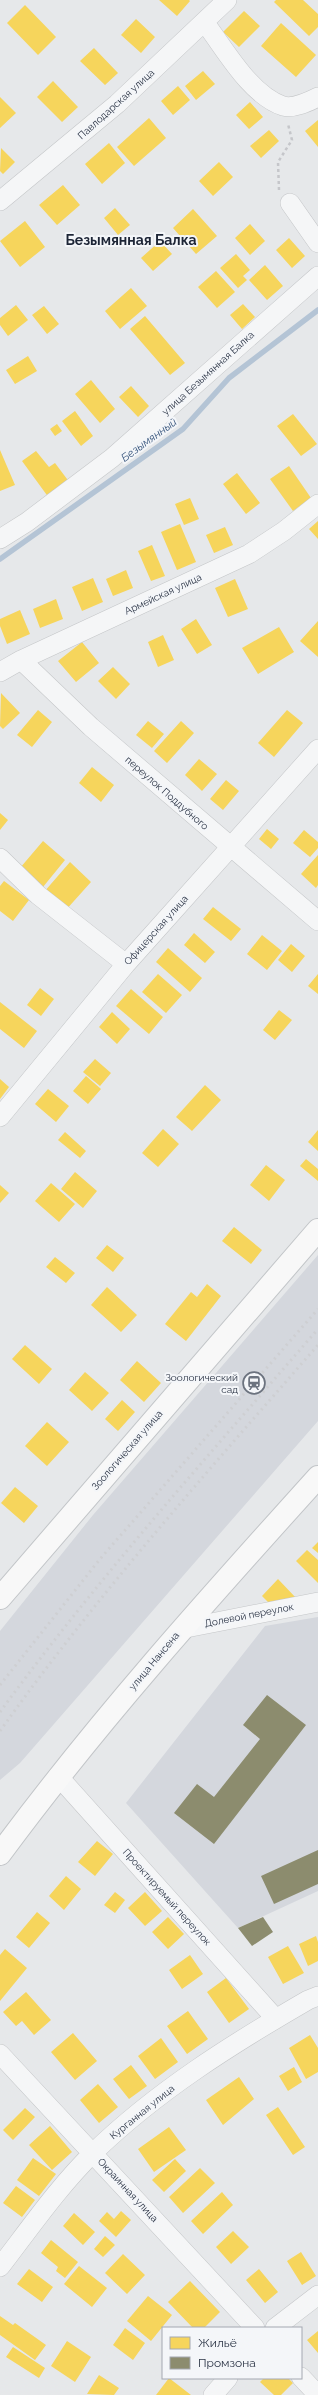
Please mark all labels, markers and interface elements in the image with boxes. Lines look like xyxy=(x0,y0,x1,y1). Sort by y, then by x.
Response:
street label: Павлодарская улица xyxy=(76,67,156,141)
district label: Безымянная Балка xyxy=(65,232,197,248)
street label: улица Безымянная Балка xyxy=(160,329,256,417)
water label: Безымянный xyxy=(119,415,179,465)
street label: Армейская улица xyxy=(123,571,203,617)
street label: переулок Поддубного xyxy=(123,754,211,832)
street label: Офицерская улица xyxy=(122,893,190,967)
station icon: Зоологический сад xyxy=(241,1370,267,1396)
place label: Зоологический сад xyxy=(165,1372,238,1395)
street label: Зоологическая улица xyxy=(89,1408,165,1492)
street label: Долевой переулок xyxy=(204,1601,294,1629)
street label: улица Нансена xyxy=(127,1630,181,1692)
street label: Проектируемый переулок xyxy=(121,1846,213,1948)
street label: Курганная улица xyxy=(107,2083,177,2141)
street label: Окраинная улица xyxy=(96,2156,160,2224)
legend xyxy=(162,2327,302,2379)
text: Жильё xyxy=(198,2336,237,2350)
text: Промзона xyxy=(198,2356,256,2370)

